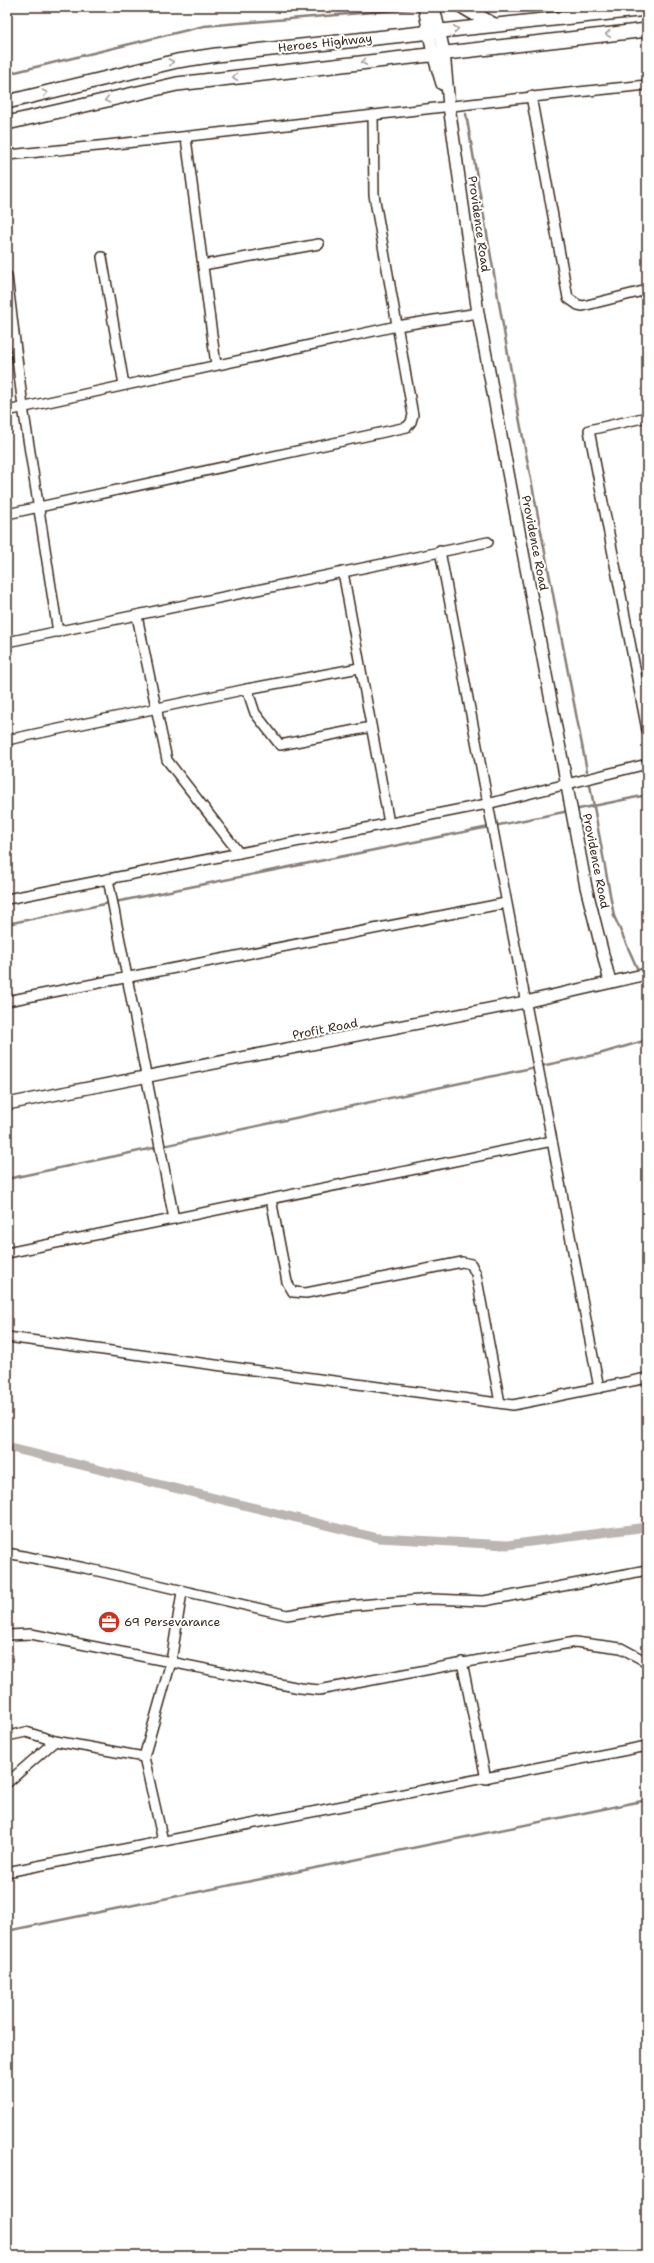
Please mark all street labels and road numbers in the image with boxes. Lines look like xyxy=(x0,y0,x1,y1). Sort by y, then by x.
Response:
street label: Heroes Highway xyxy=(277,30,373,56)
street label: Providence Road xyxy=(464,175,494,273)
street label: Providence Road xyxy=(518,494,552,592)
street label: Providence Road xyxy=(579,812,613,910)
street label: Profit Road xyxy=(291,1015,360,1043)

